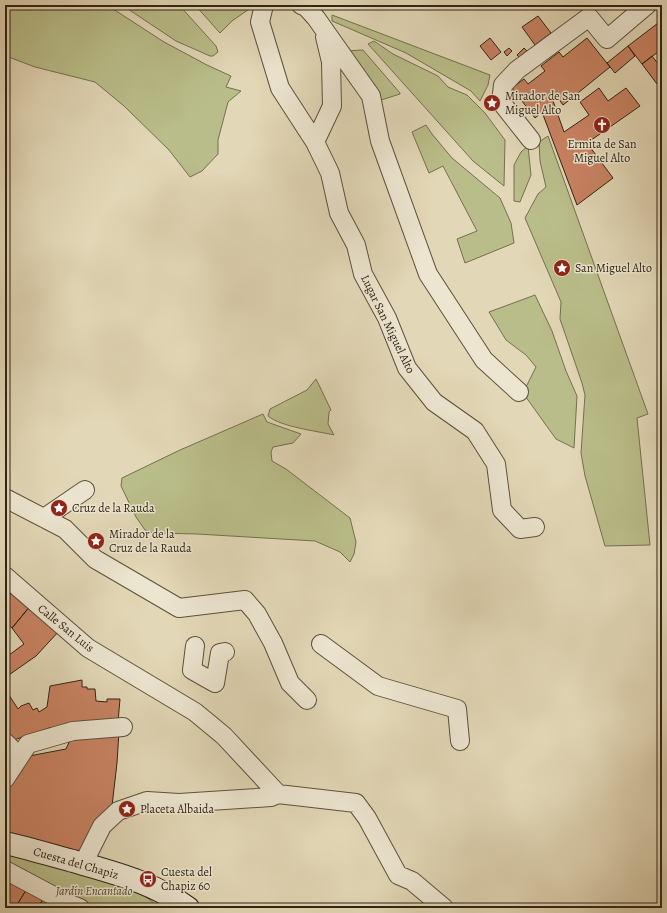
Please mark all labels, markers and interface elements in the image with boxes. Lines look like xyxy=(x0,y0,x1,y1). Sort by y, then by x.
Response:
place label: Mirador de San Miguel Alto xyxy=(505,88,581,118)
place icon: Mirador de San Miguel Alto xyxy=(482,93,502,113)
church icon: Ermita de San Miguel Alto xyxy=(592,115,612,135)
place label: Ermita de San Miguel Alto xyxy=(567,136,637,166)
place icon: San Miguel Alto xyxy=(552,258,572,278)
place label: San Miguel Alto xyxy=(575,260,652,276)
street label: Lugar San Miguel Alto xyxy=(357,272,419,376)
place icon: Cruz de la Rauda xyxy=(49,498,69,518)
place label: Cruz de la Rauda xyxy=(72,500,155,516)
place label: Mirador de la Cruz de la Rauda xyxy=(109,526,192,556)
place icon: Mirador de la Cruz de la Rauda xyxy=(86,531,106,551)
street label: Calle San Luis xyxy=(34,600,98,656)
place icon: Placeta Albaida xyxy=(117,799,137,819)
place label: Placeta Albaida xyxy=(140,801,215,817)
street label: Cuesta del Chapiz xyxy=(31,843,121,883)
place label: Cuesta del Chapiz 60 xyxy=(161,864,212,894)
bus stop icon: Cuesta del Chapiz 60 xyxy=(138,869,158,889)
park label: Jardín Encantado xyxy=(55,883,132,899)

